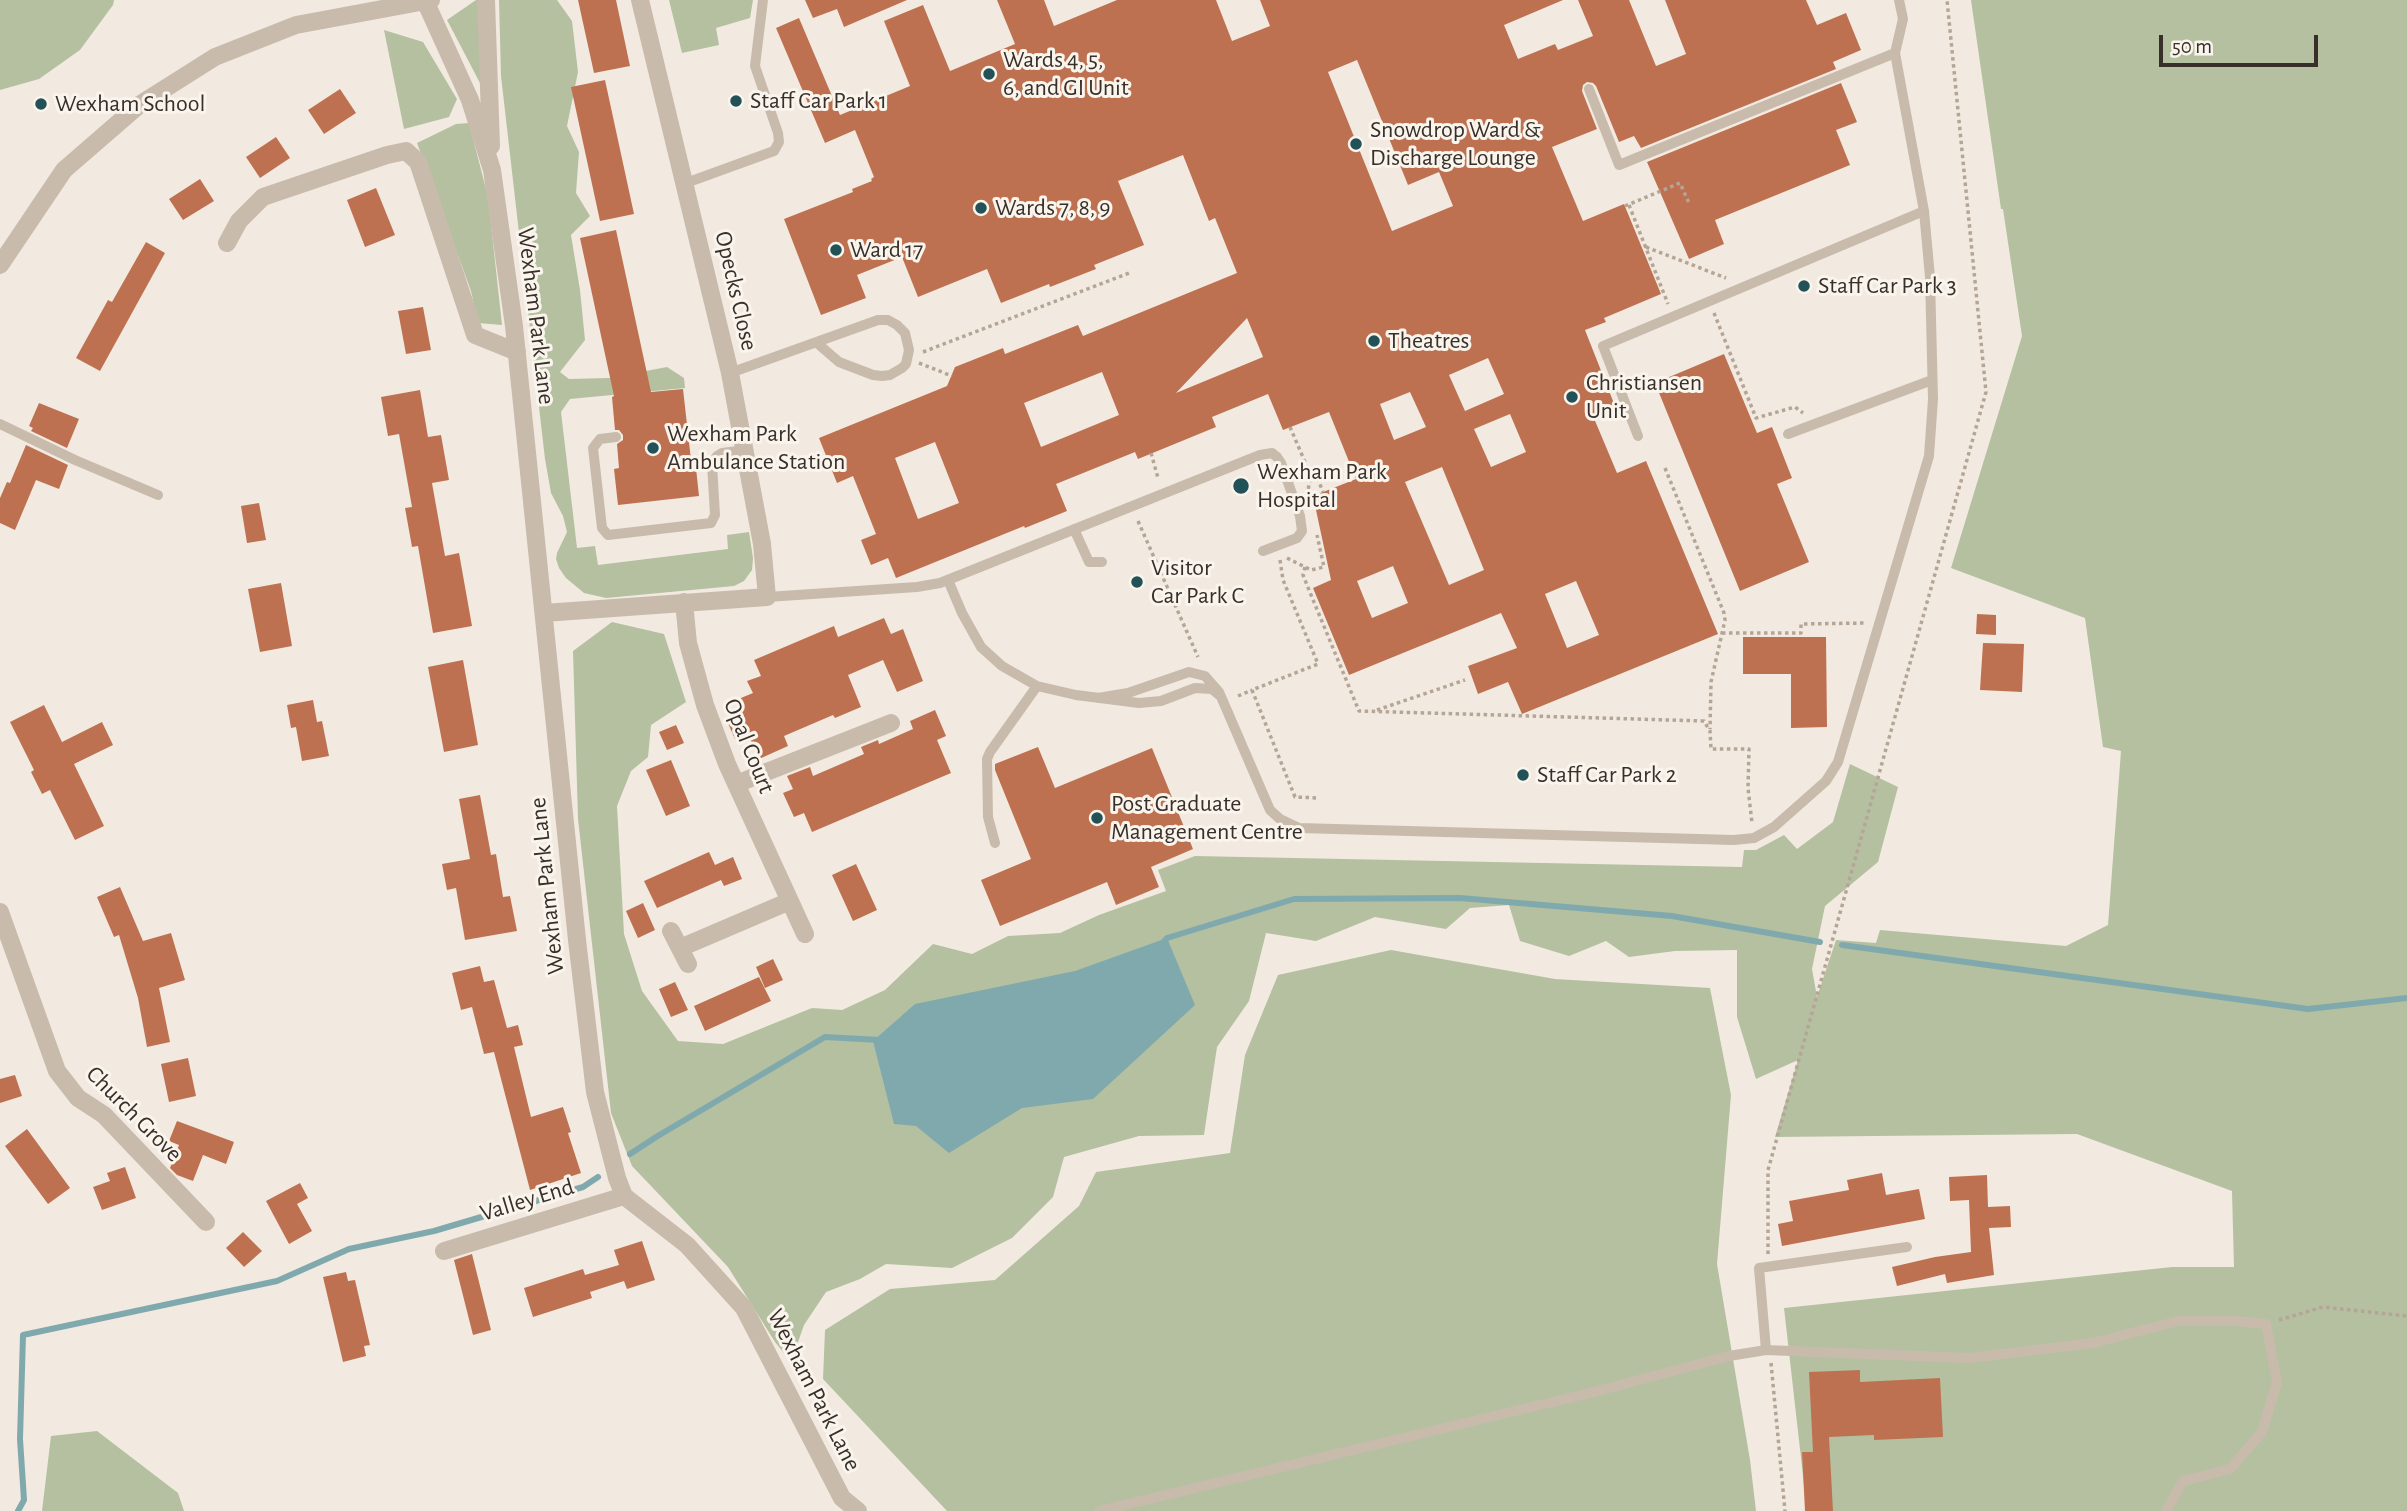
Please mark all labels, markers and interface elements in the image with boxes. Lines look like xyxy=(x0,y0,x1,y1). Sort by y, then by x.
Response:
scale bar xyxy=(2162,21,2321,65)
text: 50 m xyxy=(2172,36,2212,57)
place label: Wards 4, 5, 6, and GI Unit xyxy=(1003,46,1129,102)
marker: Wards 4, 5, 6, and GI Unit xyxy=(981,66,997,82)
place label: Staff Car Park 1 xyxy=(750,87,887,115)
place label: Wexham School xyxy=(55,90,205,118)
marker: Staff Car Park 1 xyxy=(728,93,744,109)
marker: Wexham School xyxy=(33,96,49,112)
place label: Snowdrop Ward & Discharge Lounge xyxy=(1370,116,1541,172)
marker: Snowdrop Ward & Discharge Lounge xyxy=(1348,136,1364,152)
place label: Wards 7, 8, 9 xyxy=(995,194,1111,222)
marker: Wards 7, 8, 9 xyxy=(973,200,989,216)
street label: Wexham Park Lane xyxy=(511,226,561,406)
street label: Opecks Close xyxy=(708,228,764,354)
place label: Ward 17 xyxy=(850,236,923,264)
marker: Ward 17 xyxy=(828,242,844,258)
place label: Staff Car Park 3 xyxy=(1818,272,1957,300)
marker: Staff Car Park 3 xyxy=(1796,278,1812,294)
place label: Theatres xyxy=(1388,327,1469,355)
marker: Theatres xyxy=(1366,333,1382,349)
place label: Christiansen Unit xyxy=(1586,369,1702,425)
marker: Christiansen Unit xyxy=(1564,389,1580,405)
place label: Wexham Park Ambulance Station xyxy=(667,420,845,476)
marker: Wexham Park Ambulance Station xyxy=(645,440,661,456)
place label: Wexham Park Hospital xyxy=(1257,458,1387,514)
marker: Wexham Park Hospital xyxy=(1231,476,1251,496)
place label: Visitor Car Park C xyxy=(1151,554,1244,610)
marker: Visitor Car Park C xyxy=(1129,574,1145,590)
street label: Opal Court xyxy=(717,694,781,798)
place label: Staff Car Park 2 xyxy=(1537,761,1677,789)
marker: Staff Car Park 2 xyxy=(1515,767,1531,783)
place label: Post Graduate Management Centre xyxy=(1111,790,1303,846)
street label: Wexham Park Lane xyxy=(523,796,571,976)
marker: Post Graduate Management Centre xyxy=(1089,810,1105,826)
street label: Church Grove xyxy=(80,1060,188,1168)
street label: Valley End xyxy=(477,1172,577,1228)
street label: Wexham Park Lane xyxy=(761,1304,867,1476)

